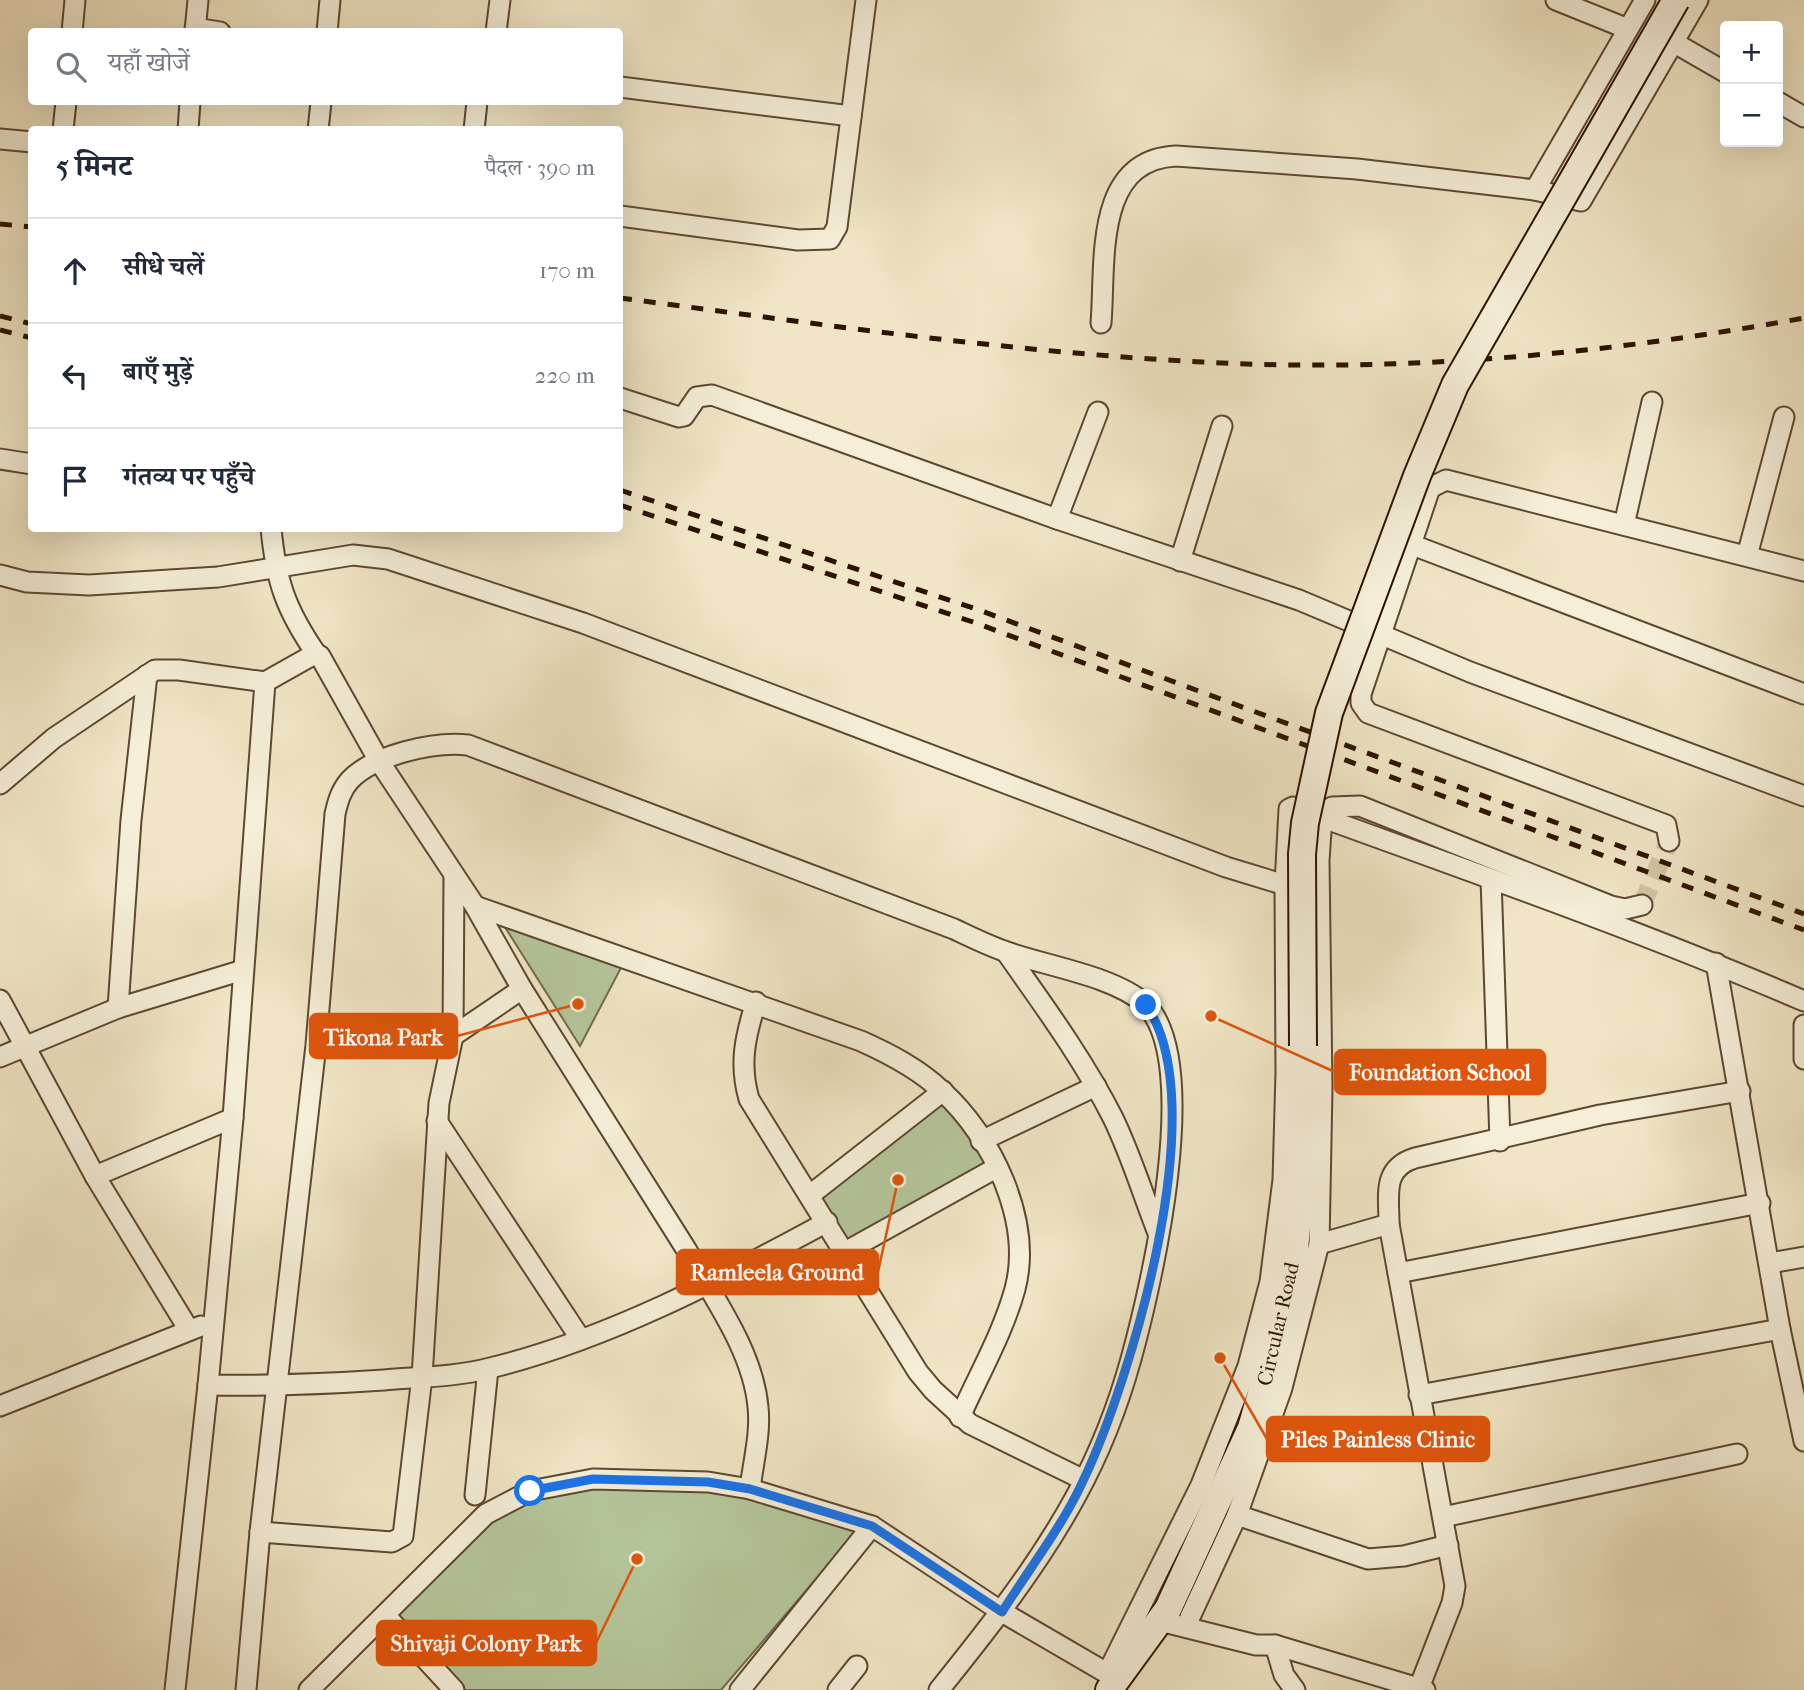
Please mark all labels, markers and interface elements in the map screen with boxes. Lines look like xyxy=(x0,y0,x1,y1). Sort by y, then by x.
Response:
map controls xyxy=(1720,21,1783,147)
button: + xyxy=(1720,21,1783,84)
search box xyxy=(28,28,623,105)
text: यहाँ खोजें xyxy=(108,47,190,78)
icon: search xyxy=(52,48,90,86)
button: − xyxy=(1720,84,1783,147)
text: 5 मिनट xyxy=(56,149,132,184)
text: पैदल · 390 m xyxy=(485,154,595,181)
text: सीधे चलें xyxy=(123,251,204,282)
icon: ahead xyxy=(56,252,94,290)
text: 170 m xyxy=(539,257,595,284)
text: बाएँ मुड़ें xyxy=(123,356,193,387)
icon: left xyxy=(56,357,94,395)
text: 220 m xyxy=(535,362,595,389)
text: गंतव्य पर पहुँचे xyxy=(123,461,254,492)
icon: arrive xyxy=(56,462,94,500)
route end xyxy=(1130,989,1161,1020)
callout: Tikona Park xyxy=(310,1014,457,1058)
text: Tikona Park xyxy=(322,1024,444,1051)
callout: Foundation School xyxy=(1335,1050,1545,1094)
text: Foundation School xyxy=(1348,1059,1532,1086)
callout: Ramleela Ground xyxy=(677,1250,878,1294)
text: Ramleela Ground xyxy=(690,1259,865,1286)
street label: Circular Road xyxy=(1252,1259,1304,1388)
callout: Piles Painless Clinic xyxy=(1267,1417,1489,1461)
text: Piles Painless Clinic xyxy=(1281,1426,1475,1453)
route start xyxy=(514,1475,545,1506)
callout: Shivaji Colony Park xyxy=(377,1621,596,1665)
text: Shivaji Colony Park xyxy=(391,1630,583,1657)

